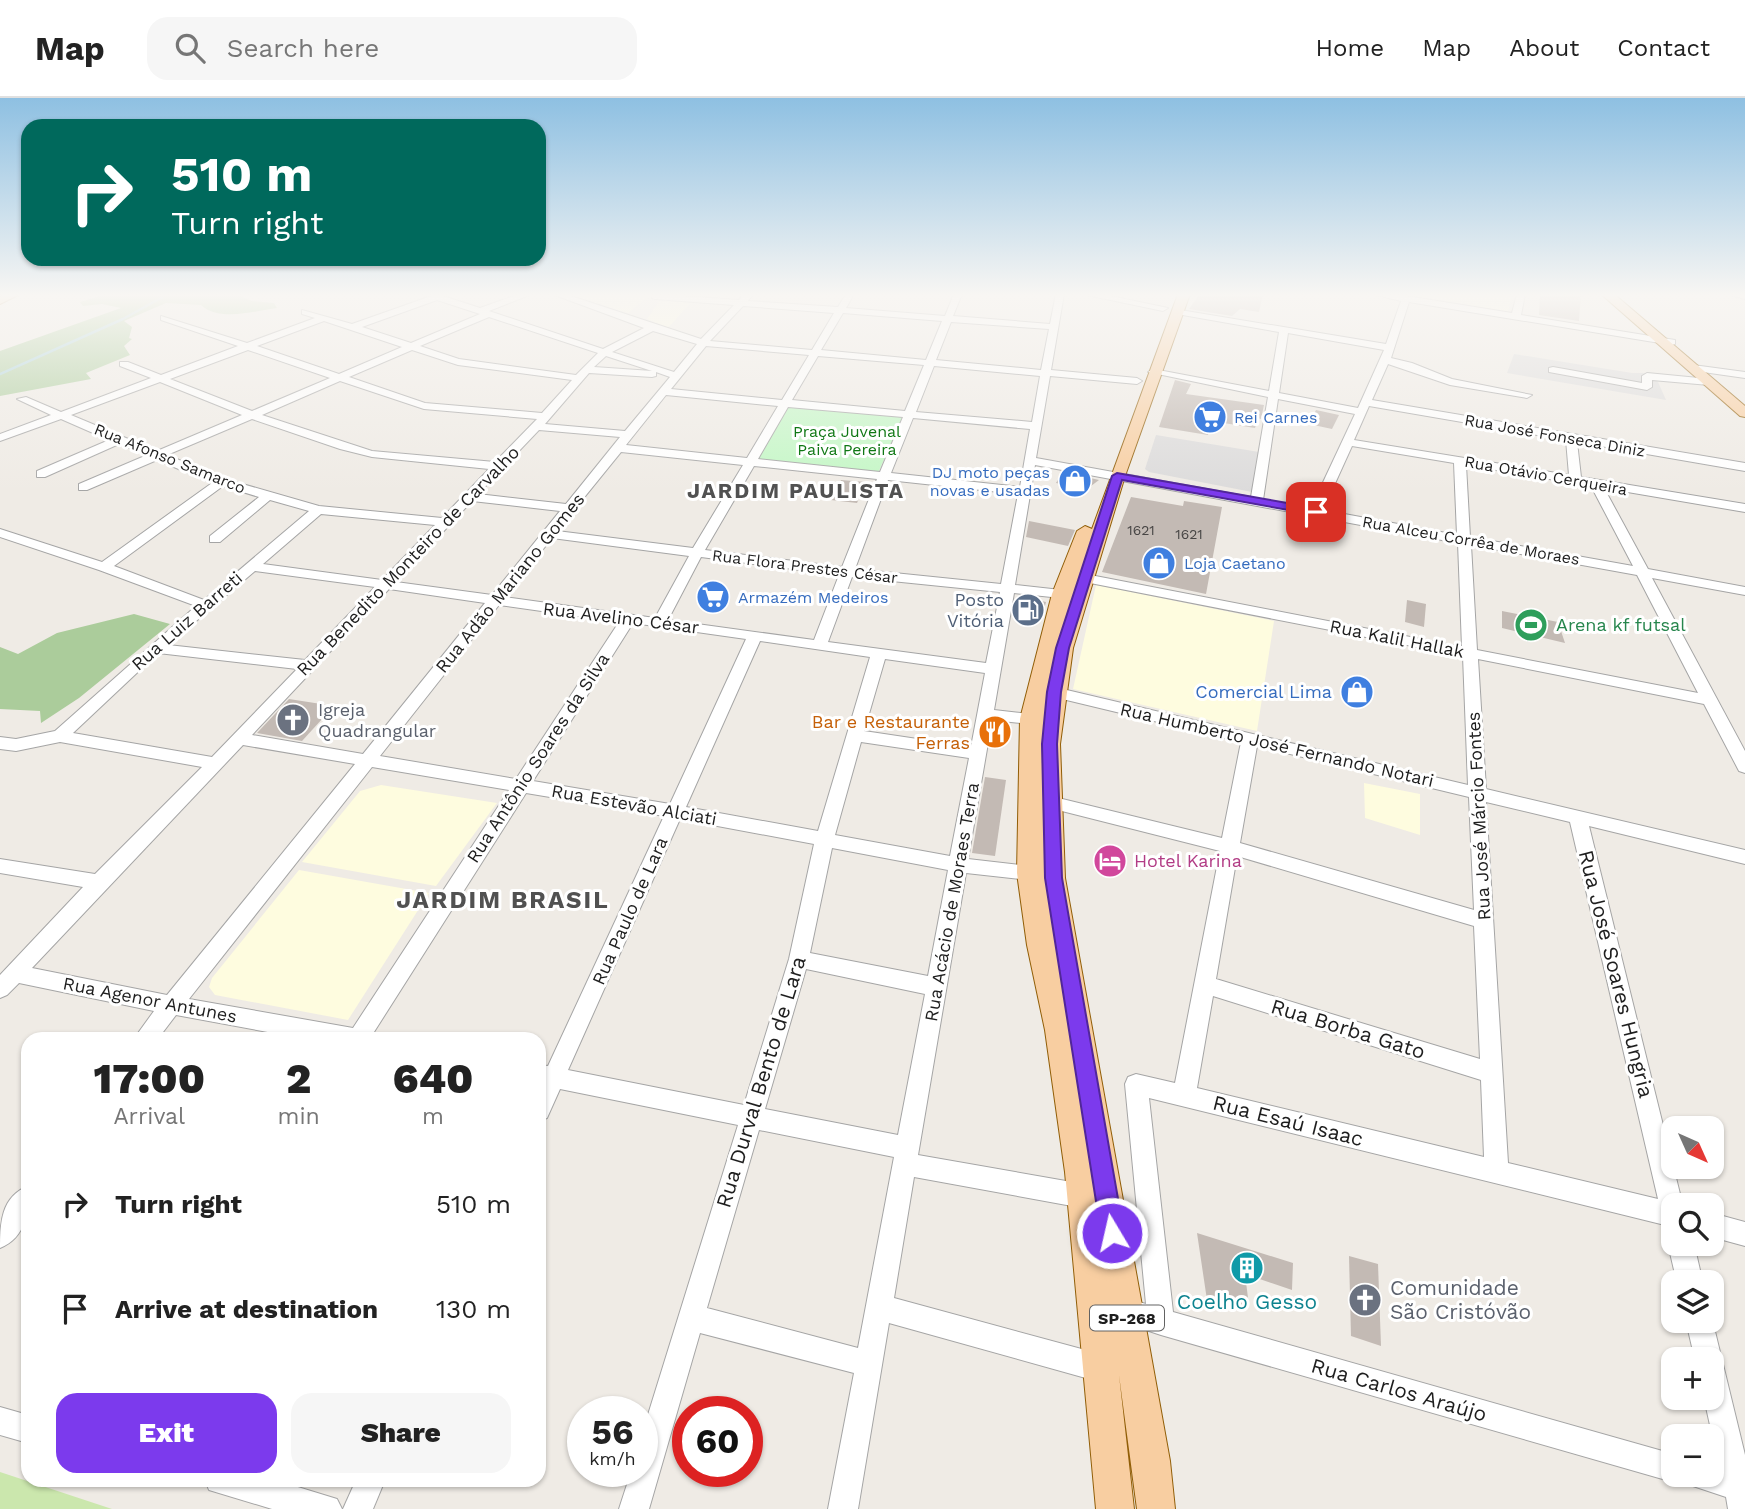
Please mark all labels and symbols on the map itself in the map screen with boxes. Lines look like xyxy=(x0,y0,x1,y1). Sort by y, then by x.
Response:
supermarket icon: Rei Carnes xyxy=(1191,398,1229,436)
place label: Rei Carnes xyxy=(1234,408,1317,427)
street label: Rua José Fonseca Diniz xyxy=(1463,410,1647,461)
street label: Rua Afonso Samarco xyxy=(91,419,248,498)
park label: Praça Juvenal Paiva Pereira xyxy=(793,422,901,459)
street label: Rua Benedito Monteiro de Carvalho xyxy=(292,441,523,680)
street label: Rua Otávio Cerqueira xyxy=(1463,452,1629,499)
shop icon: DJ moto peças novas e usadas xyxy=(1056,462,1094,500)
place label: DJ moto peças novas e usadas xyxy=(930,463,1050,500)
district label: JARDIM PAULISTA xyxy=(687,478,905,503)
pin xyxy=(1286,482,1346,542)
street label: Rua Adão Mariano Gomes xyxy=(431,489,589,677)
street label: Rua Alceu Corrêa de Moraes xyxy=(1361,512,1581,569)
house number: 1621 xyxy=(1127,522,1155,538)
house number: 1621 xyxy=(1175,526,1203,542)
shop icon: Loja Caetano xyxy=(1140,544,1178,582)
street label: Rua Flora Prestes César xyxy=(711,546,899,587)
place label: Loja Caetano xyxy=(1184,554,1286,573)
street label: Rua Luiz Barreti xyxy=(127,567,246,674)
supermarket icon: Armazém Medeiros xyxy=(694,578,732,616)
place label: Armazém Medeiros xyxy=(738,588,888,607)
place label: Posto Vitória xyxy=(947,589,1004,631)
fuel station icon: Posto Vitória xyxy=(1009,591,1047,629)
street label: Rua Avelino César xyxy=(542,598,700,638)
sports icon: Arena kf futsal xyxy=(1512,606,1550,644)
place label: Arena kf futsal xyxy=(1556,614,1686,635)
street label: Rua Kalil Hallak xyxy=(1328,615,1466,662)
street label: Rua Antônio Soares da Silva xyxy=(462,649,613,866)
shop icon: Comercial Lima xyxy=(1338,673,1376,711)
place label: Comercial Lima xyxy=(1195,681,1332,702)
street label: Rua Humberto José Fernando Notari xyxy=(1118,698,1436,791)
place label: Igreja Quadrangular xyxy=(318,699,436,741)
church icon: Igreja Quadrangular xyxy=(274,701,312,739)
place label: Bar e Restaurante Ferras xyxy=(812,711,970,753)
street label: Rua José Márcio Fontes xyxy=(1463,711,1494,921)
restaurant icon: Bar e Restaurante Ferras xyxy=(976,713,1014,751)
street label: Rua Estevão Alciati xyxy=(550,780,718,829)
street label: Rua Acácio de Moraes Terra xyxy=(920,781,983,1023)
street label: Rua Paulo de Lara xyxy=(588,834,672,988)
hotel icon: Hotel Karina xyxy=(1091,842,1129,880)
street label: Rua José Soares Hungria xyxy=(1574,847,1659,1100)
place label: Hotel Karina xyxy=(1134,850,1242,871)
district label: JARDIM BRASIL xyxy=(396,886,610,914)
street label: Rua Durval Bento de Lara xyxy=(710,953,811,1211)
street label: Rua Agenor Antunes xyxy=(61,972,239,1027)
street label: Rua Borba Gato xyxy=(1268,993,1428,1064)
street label: Rua Esaú Isaac xyxy=(1210,1090,1366,1151)
north arrow xyxy=(1661,1116,1724,1180)
position arrow xyxy=(1075,1196,1149,1270)
building icon: Coelho Gesso xyxy=(1228,1249,1266,1287)
place label: Comunidade São Cristóvão xyxy=(1390,1275,1531,1324)
church icon: Comunidade São Cristóvão xyxy=(1346,1281,1384,1319)
place label: Coelho Gesso xyxy=(1177,1289,1317,1314)
road number: SP-268 xyxy=(1090,1306,1164,1330)
street label: Rua Carlos Araújo xyxy=(1308,1352,1490,1427)
speed limit sign: 60 xyxy=(672,1396,763,1487)

